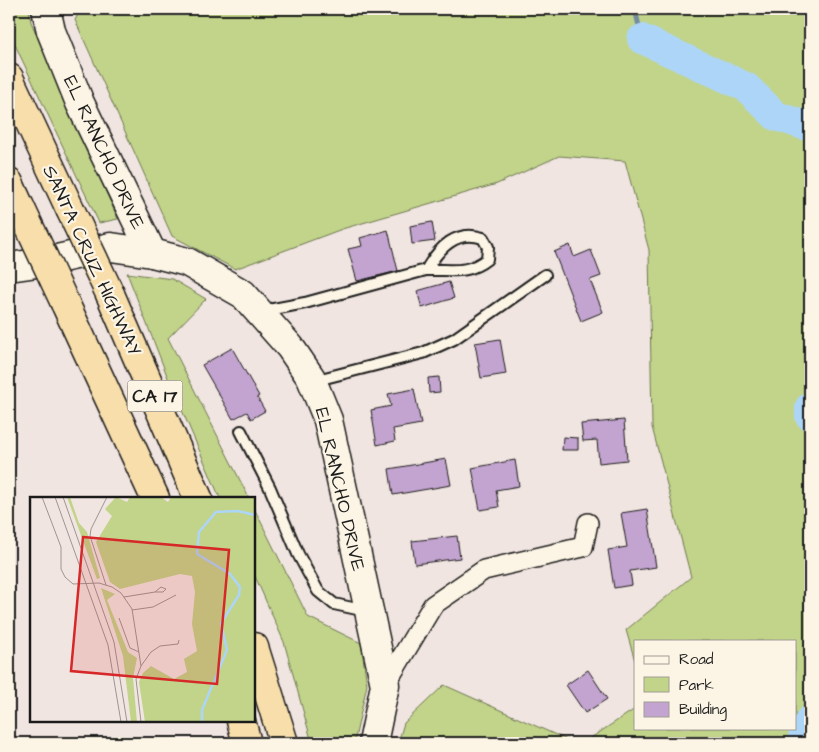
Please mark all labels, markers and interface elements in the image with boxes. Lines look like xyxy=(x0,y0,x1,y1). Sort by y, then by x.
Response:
street label: EL RANCHO DRIVE xyxy=(56,71,151,234)
street label: SANTA CRUZ HIGHWAY xyxy=(36,161,148,360)
road number: CA 17 xyxy=(128,381,182,412)
street label: EL RANCHO DRIVE xyxy=(308,405,371,574)
inset map xyxy=(30,497,255,722)
legend xyxy=(634,640,796,730)
text: Road xyxy=(679,649,714,670)
text: Park xyxy=(679,675,714,696)
text: Building xyxy=(679,699,727,721)

